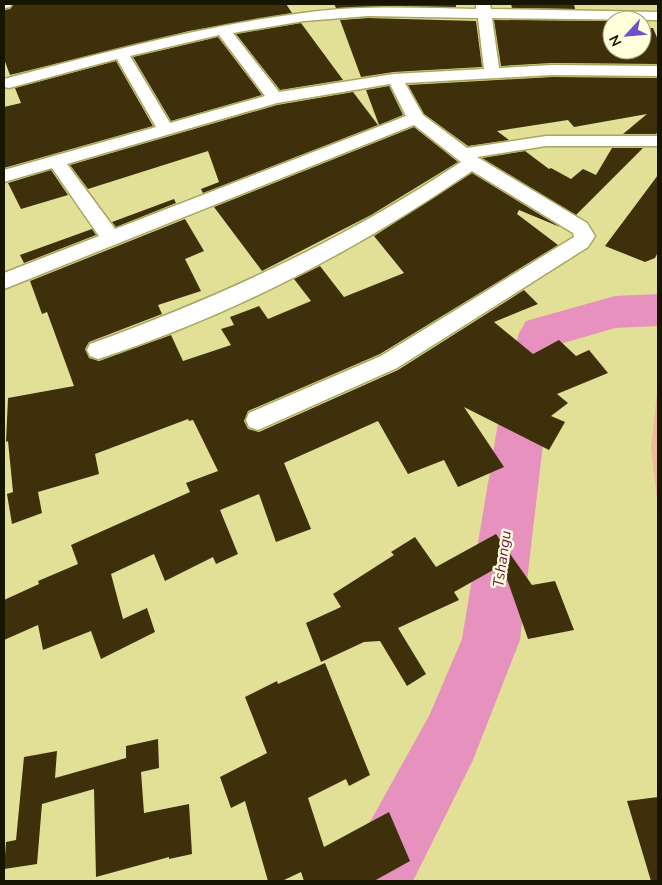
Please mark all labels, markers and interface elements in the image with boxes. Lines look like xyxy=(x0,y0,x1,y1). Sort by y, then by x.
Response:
north arrow xyxy=(602,10,652,60)
text: N xyxy=(605,32,627,49)
water label: Tshangu xyxy=(488,529,516,589)

